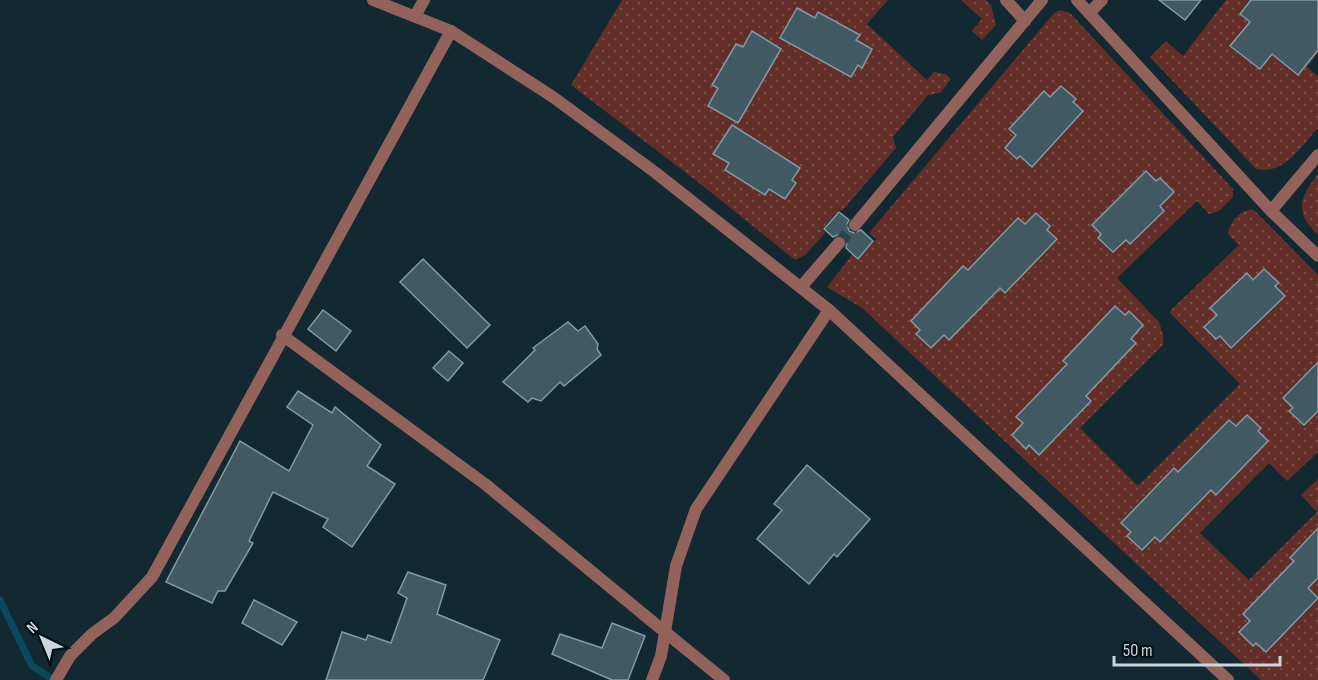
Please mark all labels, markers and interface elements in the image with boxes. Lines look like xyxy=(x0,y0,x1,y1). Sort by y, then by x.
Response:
north arrow xyxy=(12,608,72,668)
text: N xyxy=(23,618,42,638)
scale bar xyxy=(1114,629,1280,667)
text: 50 m xyxy=(1123,640,1153,661)

